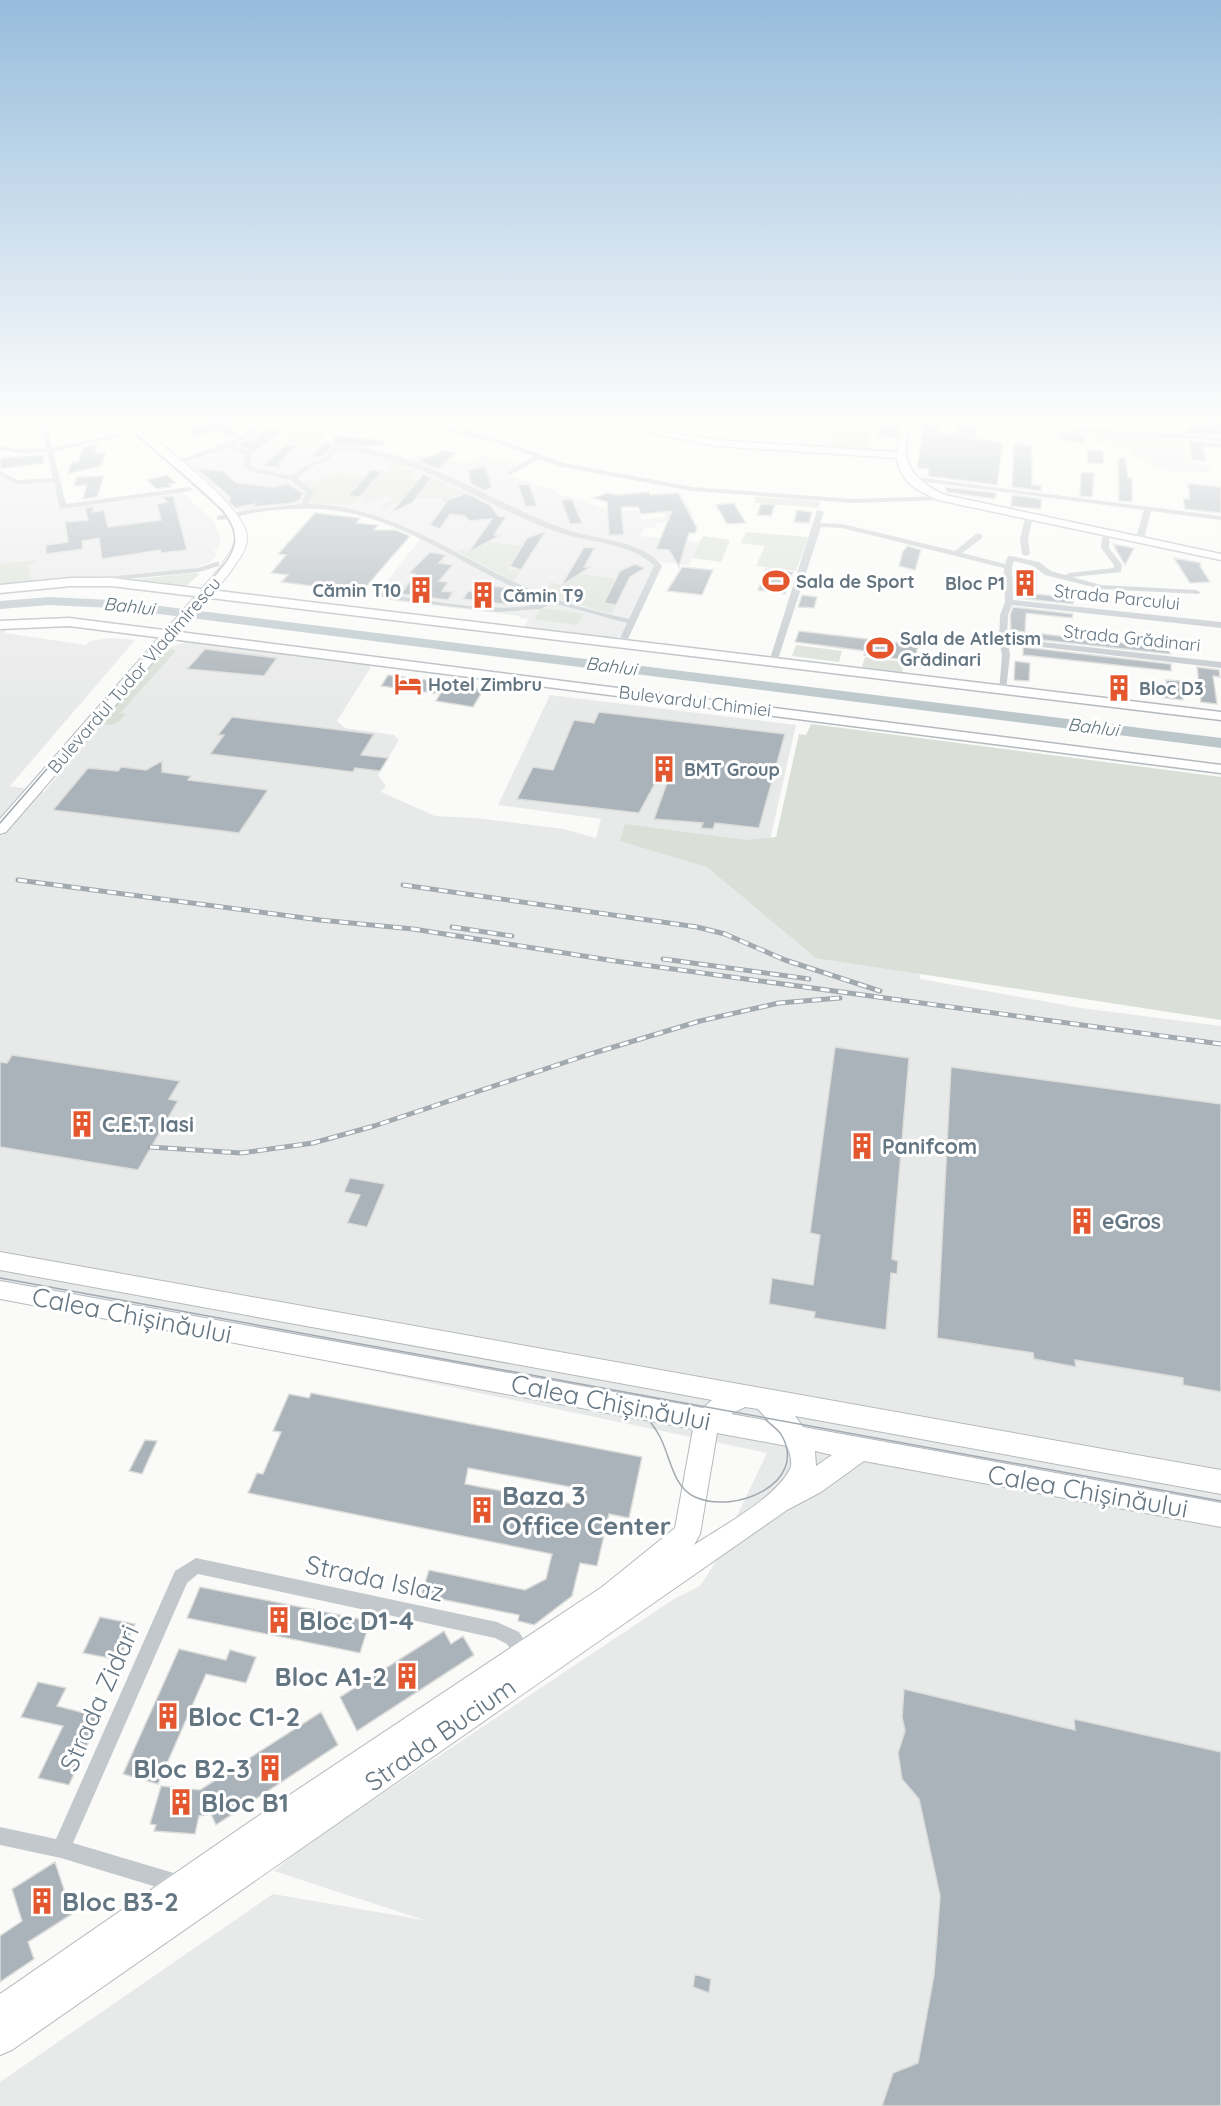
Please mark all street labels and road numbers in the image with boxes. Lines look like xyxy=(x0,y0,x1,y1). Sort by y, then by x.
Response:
street label: Bulevardul Tudor Vladimirescu xyxy=(42,572,226,778)
street label: Strada Parcului xyxy=(1053,579,1181,615)
street label: Strada Grădinari xyxy=(1062,619,1202,657)
street label: Bulevardul Chimiei xyxy=(617,680,773,722)
street label: Calea Chișinăului xyxy=(29,1279,235,1351)
street label: Calea Chișinăului xyxy=(508,1366,714,1438)
street label: Calea Chișinăului xyxy=(985,1457,1191,1525)
street label: Strada Islaz xyxy=(303,1547,447,1609)
street label: Strada Zidari xyxy=(52,1620,146,1776)
street label: Strada Bucium xyxy=(358,1670,522,1798)

